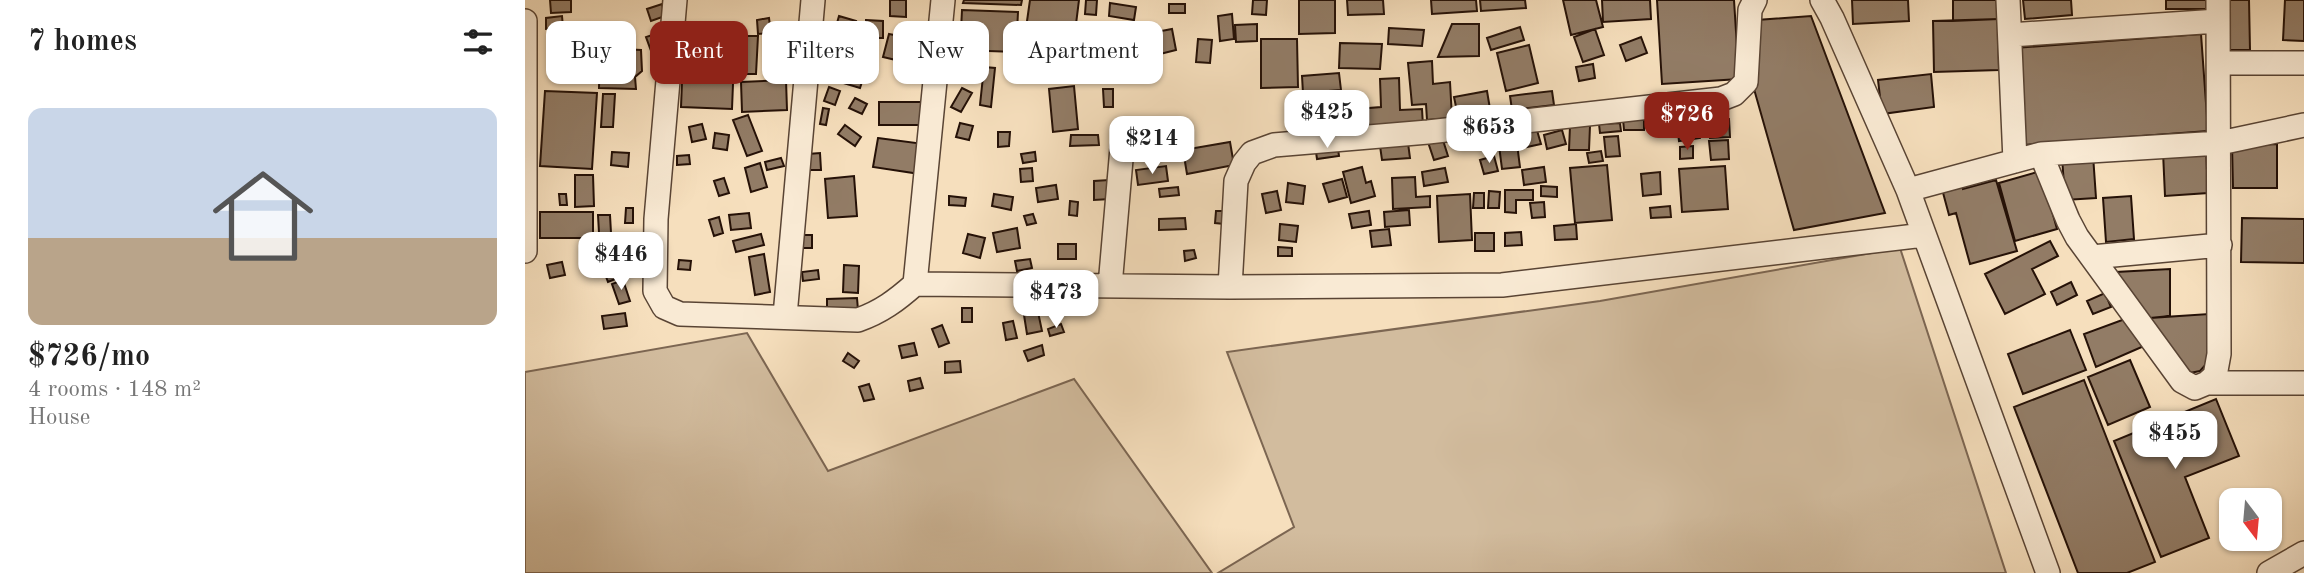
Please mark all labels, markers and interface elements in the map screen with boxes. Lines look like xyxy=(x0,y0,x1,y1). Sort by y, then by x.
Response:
chip: Buy xyxy=(546,21,636,84)
chip: Rent xyxy=(650,21,748,84)
chip: Filters xyxy=(762,21,879,84)
chip: New xyxy=(893,21,989,84)
chip: Apartment xyxy=(1003,21,1163,84)
icon: filters xyxy=(459,23,497,61)
text: 7 homes xyxy=(28,27,137,57)
pin: $425 xyxy=(1286,90,1368,150)
pin: $726 xyxy=(1646,92,1728,152)
text: $425 xyxy=(1300,101,1354,124)
text: $726 xyxy=(1660,103,1714,126)
pin: $653 xyxy=(1448,106,1530,165)
pin: $214 xyxy=(1111,116,1193,176)
text: $653 xyxy=(1462,116,1516,139)
text: $214 xyxy=(1125,127,1179,150)
icon: home xyxy=(200,153,326,279)
pin: $446 xyxy=(580,232,662,292)
text: $446 xyxy=(594,243,648,266)
pin: $473 xyxy=(1015,270,1097,330)
text: $473 xyxy=(1029,281,1083,304)
text: $726/mo xyxy=(28,342,150,372)
text: 4 rooms · 148 m² xyxy=(28,378,201,401)
text: House xyxy=(28,406,90,429)
pin: $455 xyxy=(2134,412,2216,471)
text: $455 xyxy=(2148,422,2202,445)
north arrow xyxy=(2219,488,2282,551)
map controls xyxy=(2219,488,2282,551)

